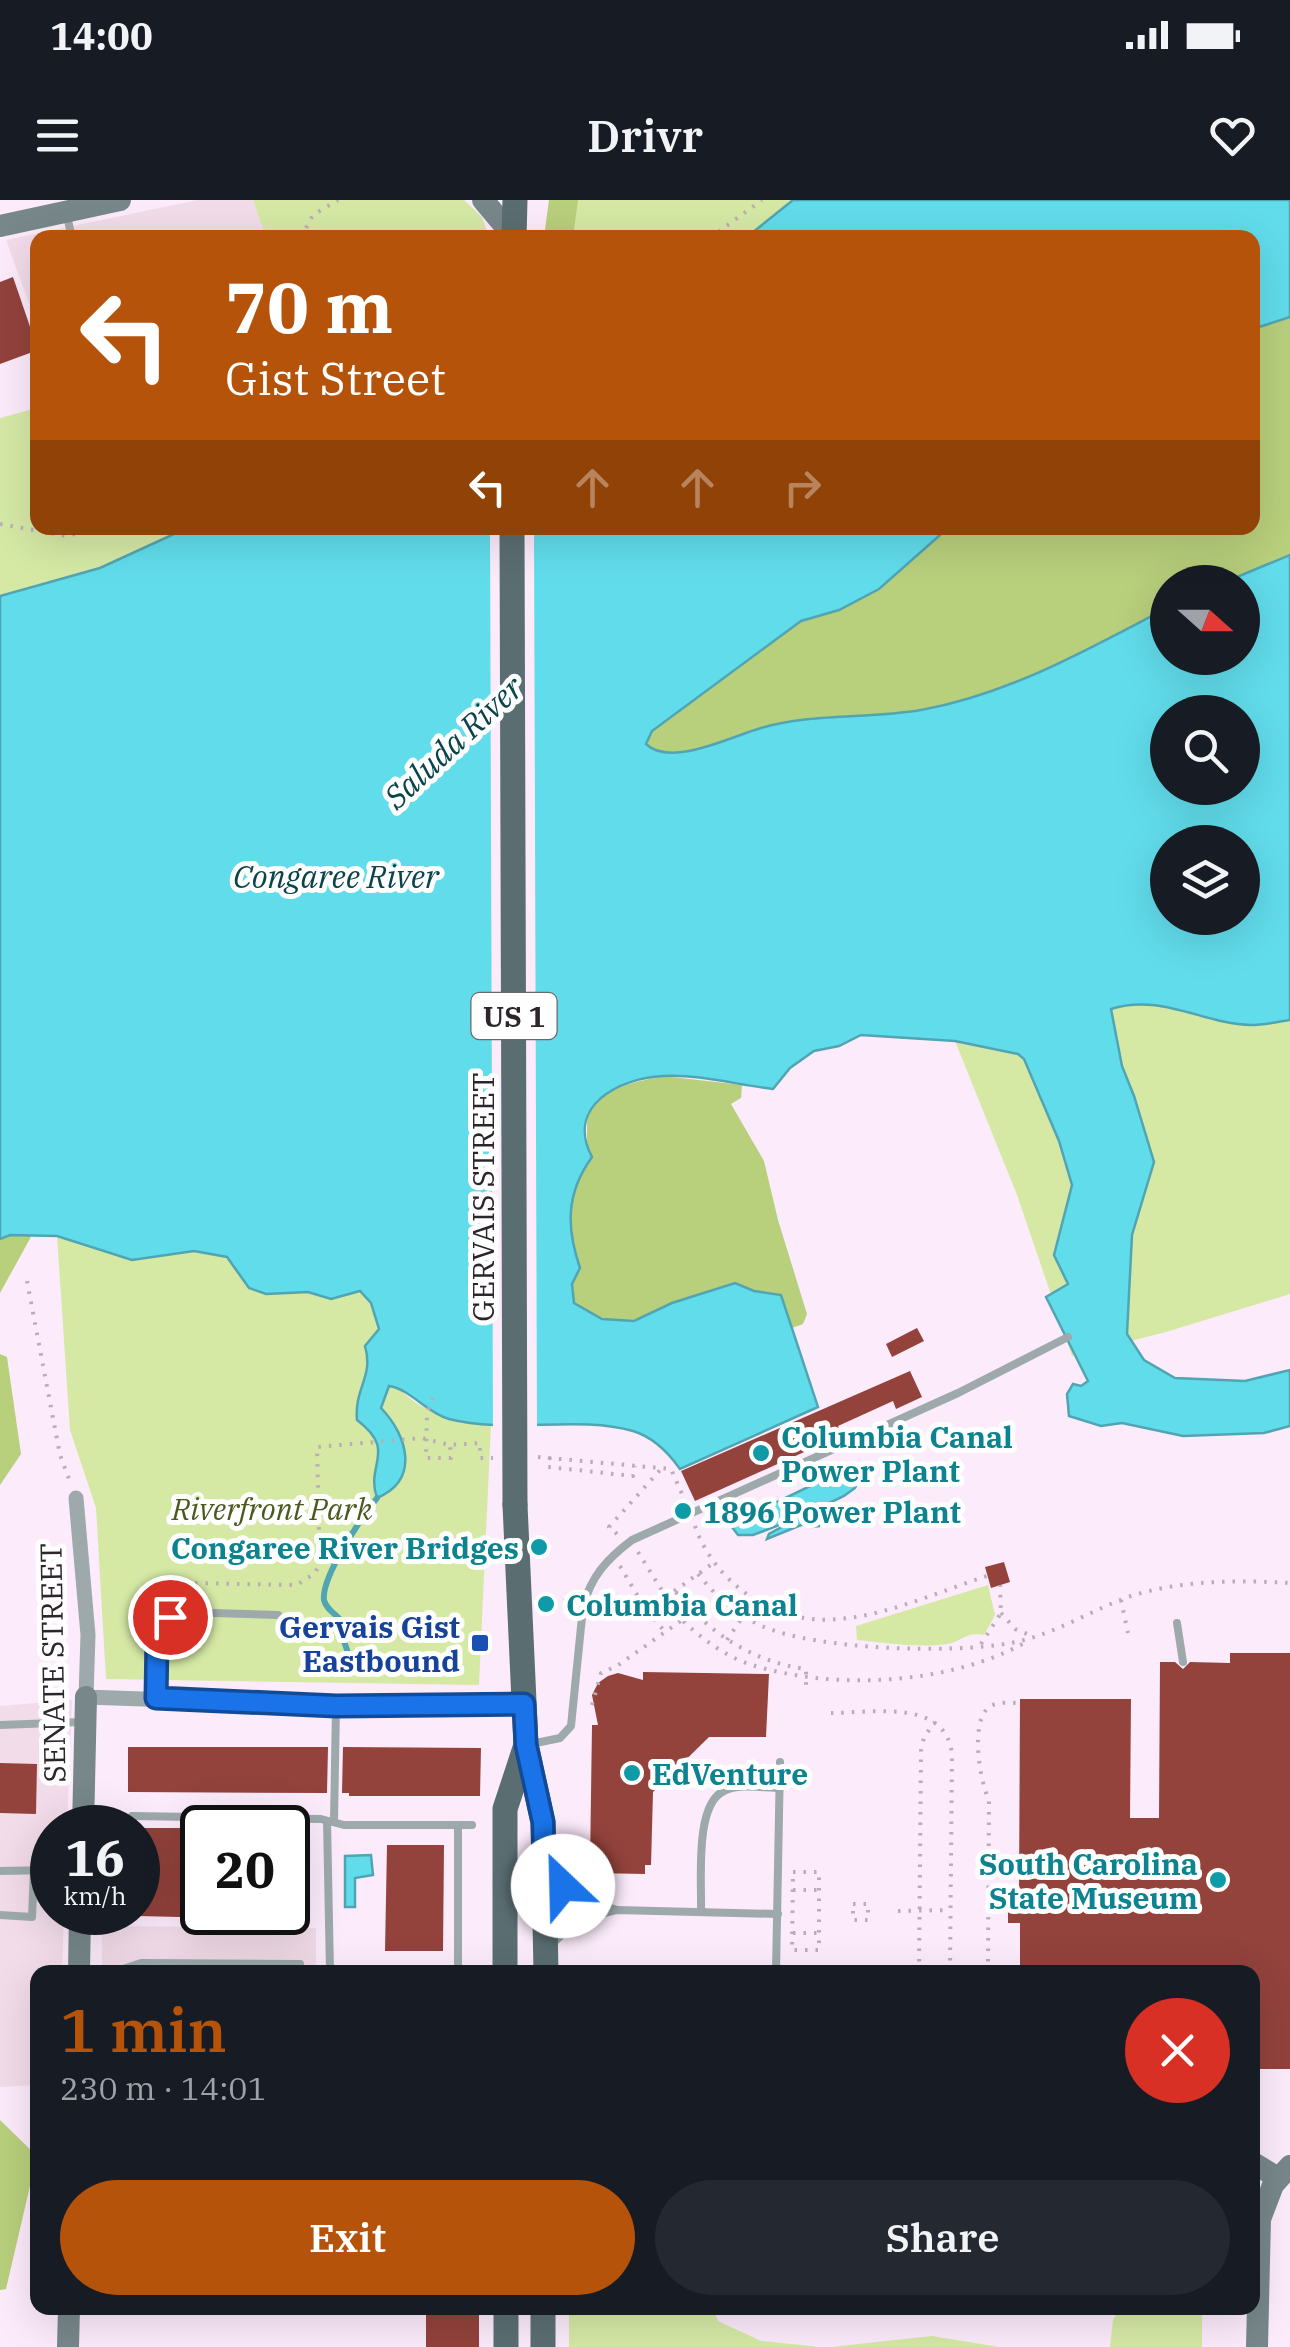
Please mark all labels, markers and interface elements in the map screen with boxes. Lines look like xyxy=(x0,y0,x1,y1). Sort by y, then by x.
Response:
text: 14:00 xyxy=(50,11,153,60)
text: Drivr xyxy=(587,106,703,164)
icon: menu xyxy=(30,108,85,163)
icon: heart xyxy=(1205,108,1260,163)
text: 70 m xyxy=(225,261,393,352)
icon: left xyxy=(60,270,190,400)
text: Gist Street xyxy=(225,349,446,407)
icon: left xyxy=(460,460,515,515)
icon: ahead xyxy=(565,460,620,515)
icon: ahead xyxy=(670,460,725,515)
icon: right xyxy=(775,460,830,515)
north arrow xyxy=(1150,565,1260,675)
map controls xyxy=(1150,565,1260,935)
water label: Saluda River xyxy=(374,666,532,818)
button: search xyxy=(1150,695,1260,805)
button: layers xyxy=(1150,825,1260,935)
water label: Congaree River xyxy=(233,855,440,897)
road number: US 1 xyxy=(472,993,556,1039)
street label: GERVAIS STREET xyxy=(463,1072,502,1322)
place label: Columbia Canal Power Plant xyxy=(781,1417,1013,1490)
marker: Columbia Canal Power Plant xyxy=(750,1442,772,1464)
park label: Riverfront Park xyxy=(171,1489,372,1528)
place label: 1896 Power Plant xyxy=(703,1492,961,1531)
marker: 1896 Power Plant xyxy=(672,1500,694,1522)
place label: Congaree River Bridges xyxy=(171,1528,519,1567)
marker: Congaree River Bridges xyxy=(528,1536,550,1558)
street label: SENATE STREET xyxy=(30,1543,74,1783)
pin xyxy=(128,1575,213,1660)
place label: Columbia Canal xyxy=(566,1585,798,1624)
icon: arrive xyxy=(143,1590,198,1645)
marker: Columbia Canal xyxy=(535,1593,557,1615)
place label: Gervais Gist Eastbound xyxy=(279,1607,460,1680)
marker: Gervais Gist Eastbound xyxy=(469,1632,491,1654)
place label: EdVenture xyxy=(652,1754,808,1793)
marker: EdVenture xyxy=(621,1762,643,1784)
speed limit sign: 20 xyxy=(180,1805,310,1935)
text: 16 xyxy=(65,1825,125,1890)
position arrow xyxy=(511,1834,615,1938)
place label: South Carolina State Museum xyxy=(979,1844,1198,1917)
marker: South Carolina State Museum xyxy=(1207,1869,1229,1891)
text: km/h xyxy=(63,1879,127,1912)
text: 1 min xyxy=(60,1990,227,2069)
button: close xyxy=(1125,1998,1230,2103)
text: 230 m · 14:01 xyxy=(60,2067,267,2109)
button: Exit xyxy=(60,2180,635,2295)
button: Share xyxy=(655,2180,1230,2295)

